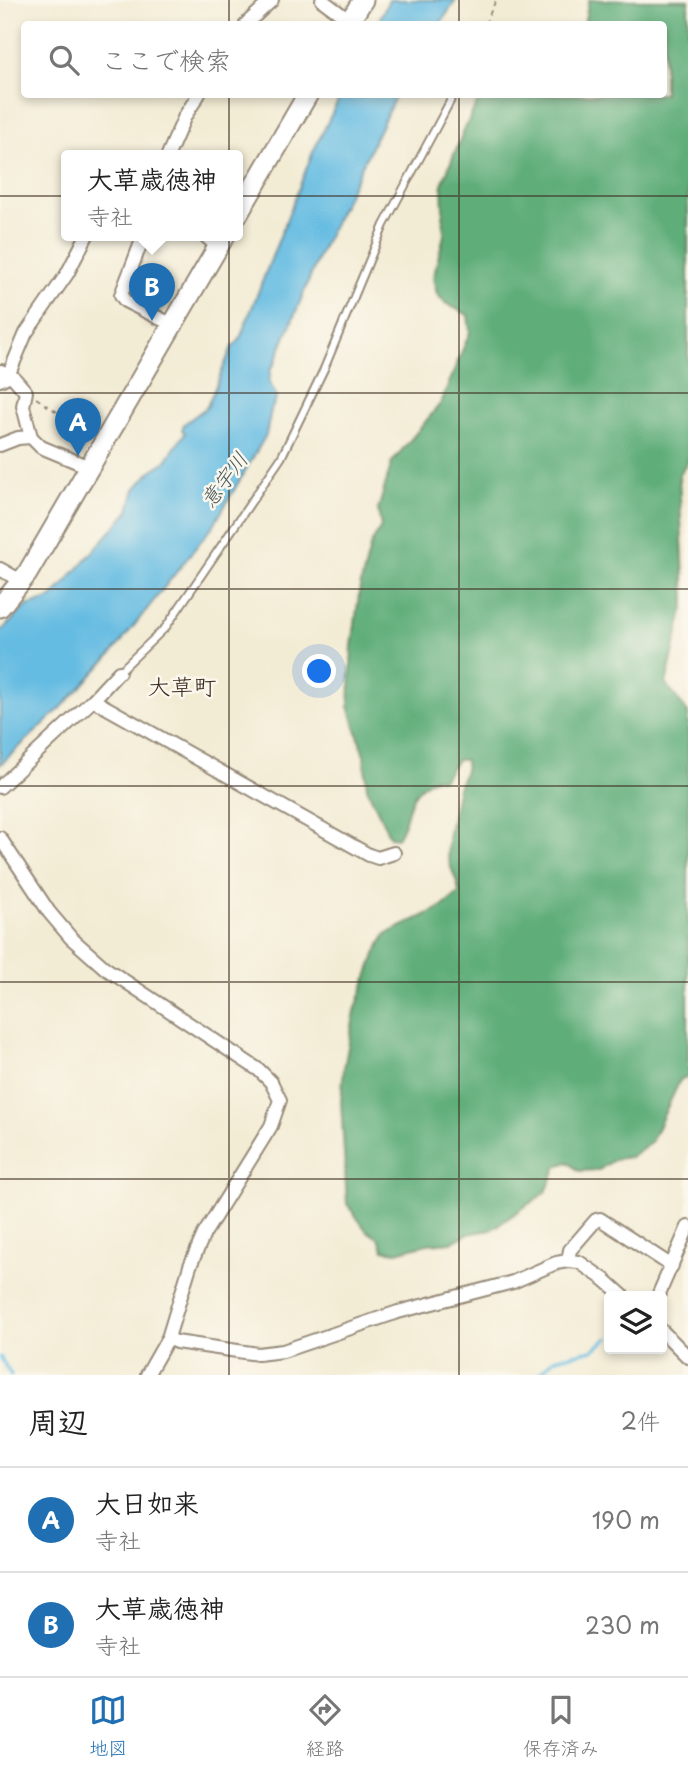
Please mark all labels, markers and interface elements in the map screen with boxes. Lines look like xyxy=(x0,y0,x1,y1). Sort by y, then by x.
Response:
search box xyxy=(21,21,667,98)
text: ここで検索 xyxy=(101,40,231,79)
icon: search xyxy=(45,41,83,79)
popup xyxy=(61,150,243,241)
text: 大草歳徳神 xyxy=(87,159,217,198)
text: 寺社 xyxy=(87,198,133,233)
pin: B xyxy=(129,263,175,321)
pin: A xyxy=(55,398,101,456)
water label: 意宇川 xyxy=(191,444,255,514)
your location xyxy=(302,654,336,688)
district label: 大草町 xyxy=(148,668,217,703)
map controls xyxy=(604,1291,667,1354)
button: layers xyxy=(604,1291,667,1354)
text: 周辺 xyxy=(28,1398,88,1443)
text: 2件 xyxy=(621,1403,660,1438)
text: 大日如来 xyxy=(95,1483,199,1522)
text: A xyxy=(42,1502,60,1537)
text: 190 m xyxy=(592,1502,660,1537)
text: 寺社 xyxy=(95,1522,141,1557)
text: 大草歳徳神 xyxy=(95,1588,225,1627)
text: B xyxy=(43,1607,59,1642)
text: 230 m xyxy=(585,1607,660,1642)
text: 寺社 xyxy=(95,1627,141,1662)
tab: 地図 xyxy=(89,1691,127,1761)
tab: 経路 xyxy=(306,1691,344,1761)
tab: 保存済み xyxy=(523,1691,599,1761)

